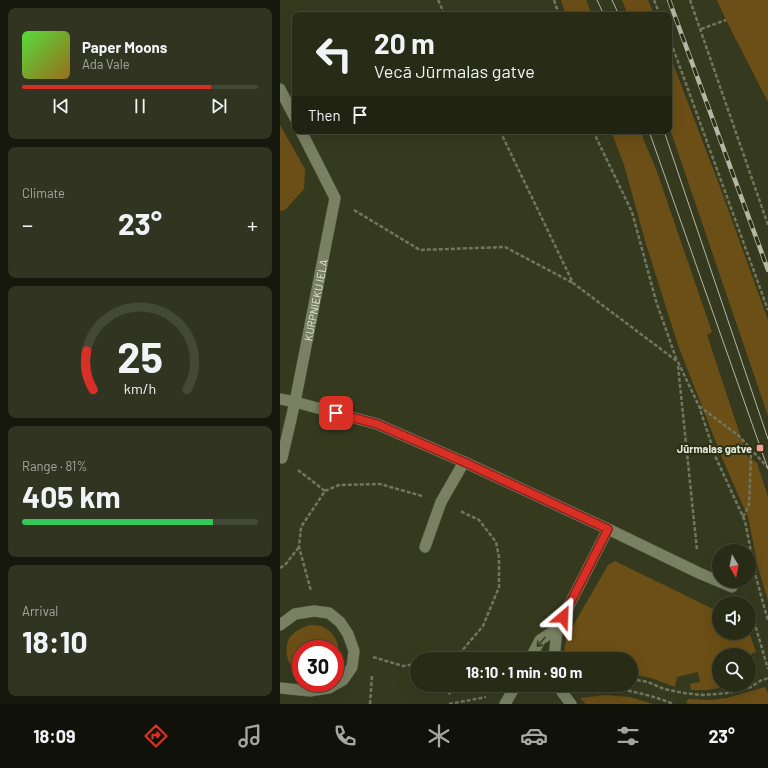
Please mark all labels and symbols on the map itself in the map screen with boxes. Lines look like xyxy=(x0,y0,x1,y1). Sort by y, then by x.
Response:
street label: KURPNIEKU IELA xyxy=(301,258,329,342)
pin xyxy=(319,396,353,430)
place label: Jūrmalas gatve xyxy=(677,442,752,455)
marker: Jūrmalas gatve xyxy=(755,443,765,453)
north arrow xyxy=(712,544,756,588)
position arrow xyxy=(542,596,584,638)
one-way arrow xyxy=(536,636,545,647)
speed limit sign: 30 xyxy=(292,640,344,692)

